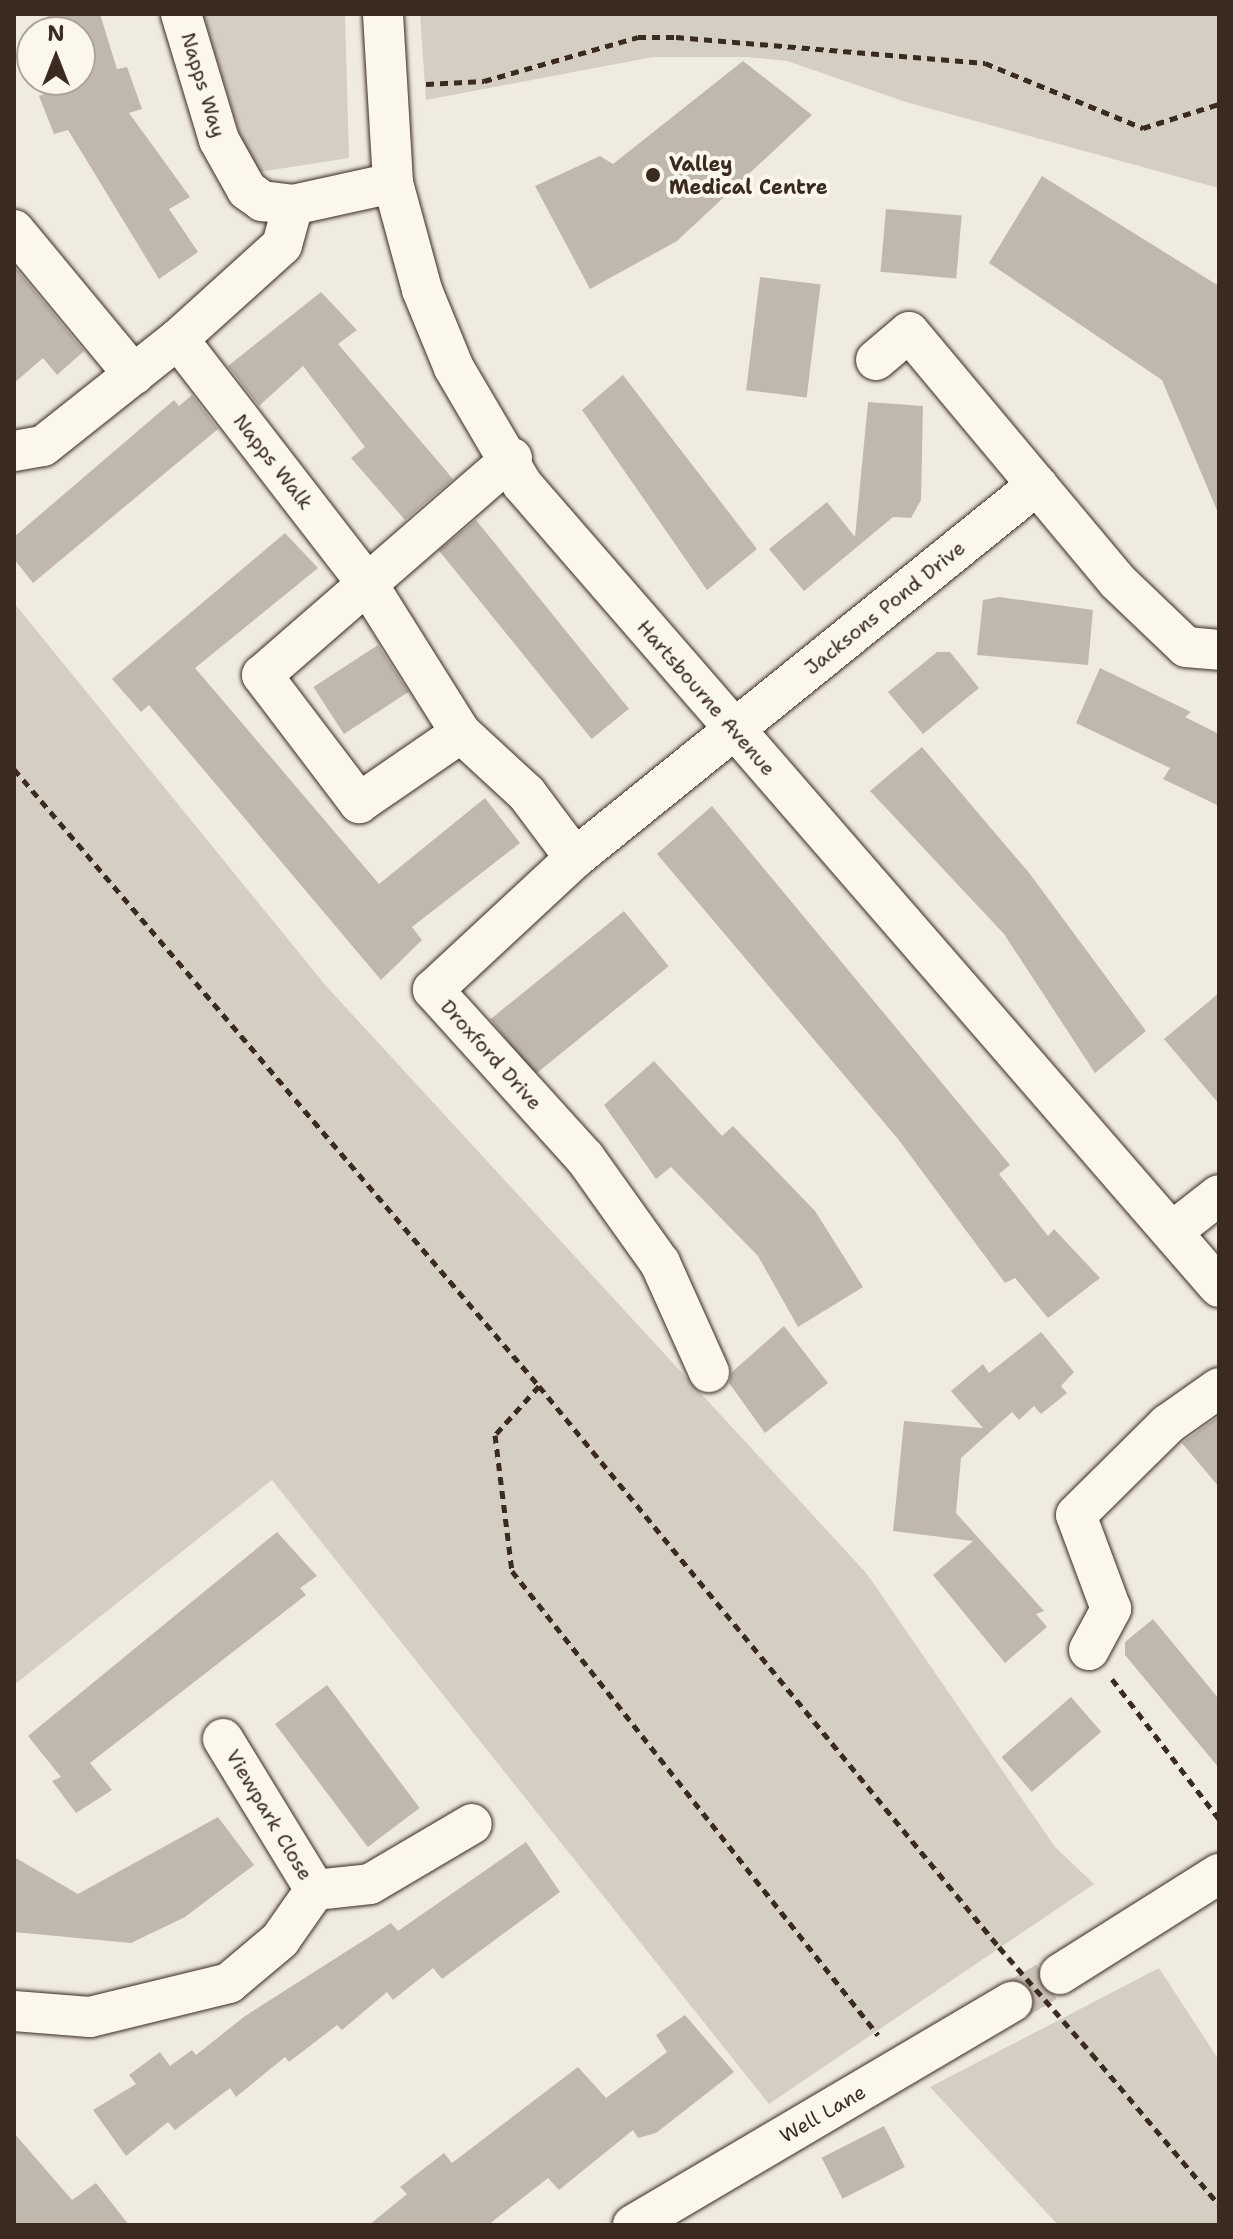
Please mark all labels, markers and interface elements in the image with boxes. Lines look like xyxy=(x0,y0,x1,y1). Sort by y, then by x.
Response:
north arrow xyxy=(16,16,96,96)
text: N xyxy=(47,19,65,48)
street label: Napps Way xyxy=(176,30,230,140)
place label: Valley Medical Centre xyxy=(669,152,828,199)
marker: Valley Medical Centre xyxy=(644,166,662,184)
street label: Napps Walk xyxy=(228,409,318,515)
street label: Jacksons Pond Drive xyxy=(800,536,970,680)
street label: Hartsbourne Avenue xyxy=(632,615,780,781)
street label: Droxford Drive xyxy=(435,995,547,1115)
street label: Viewpark Close xyxy=(220,1745,318,1885)
street label: Well Lane xyxy=(776,2080,870,2148)

